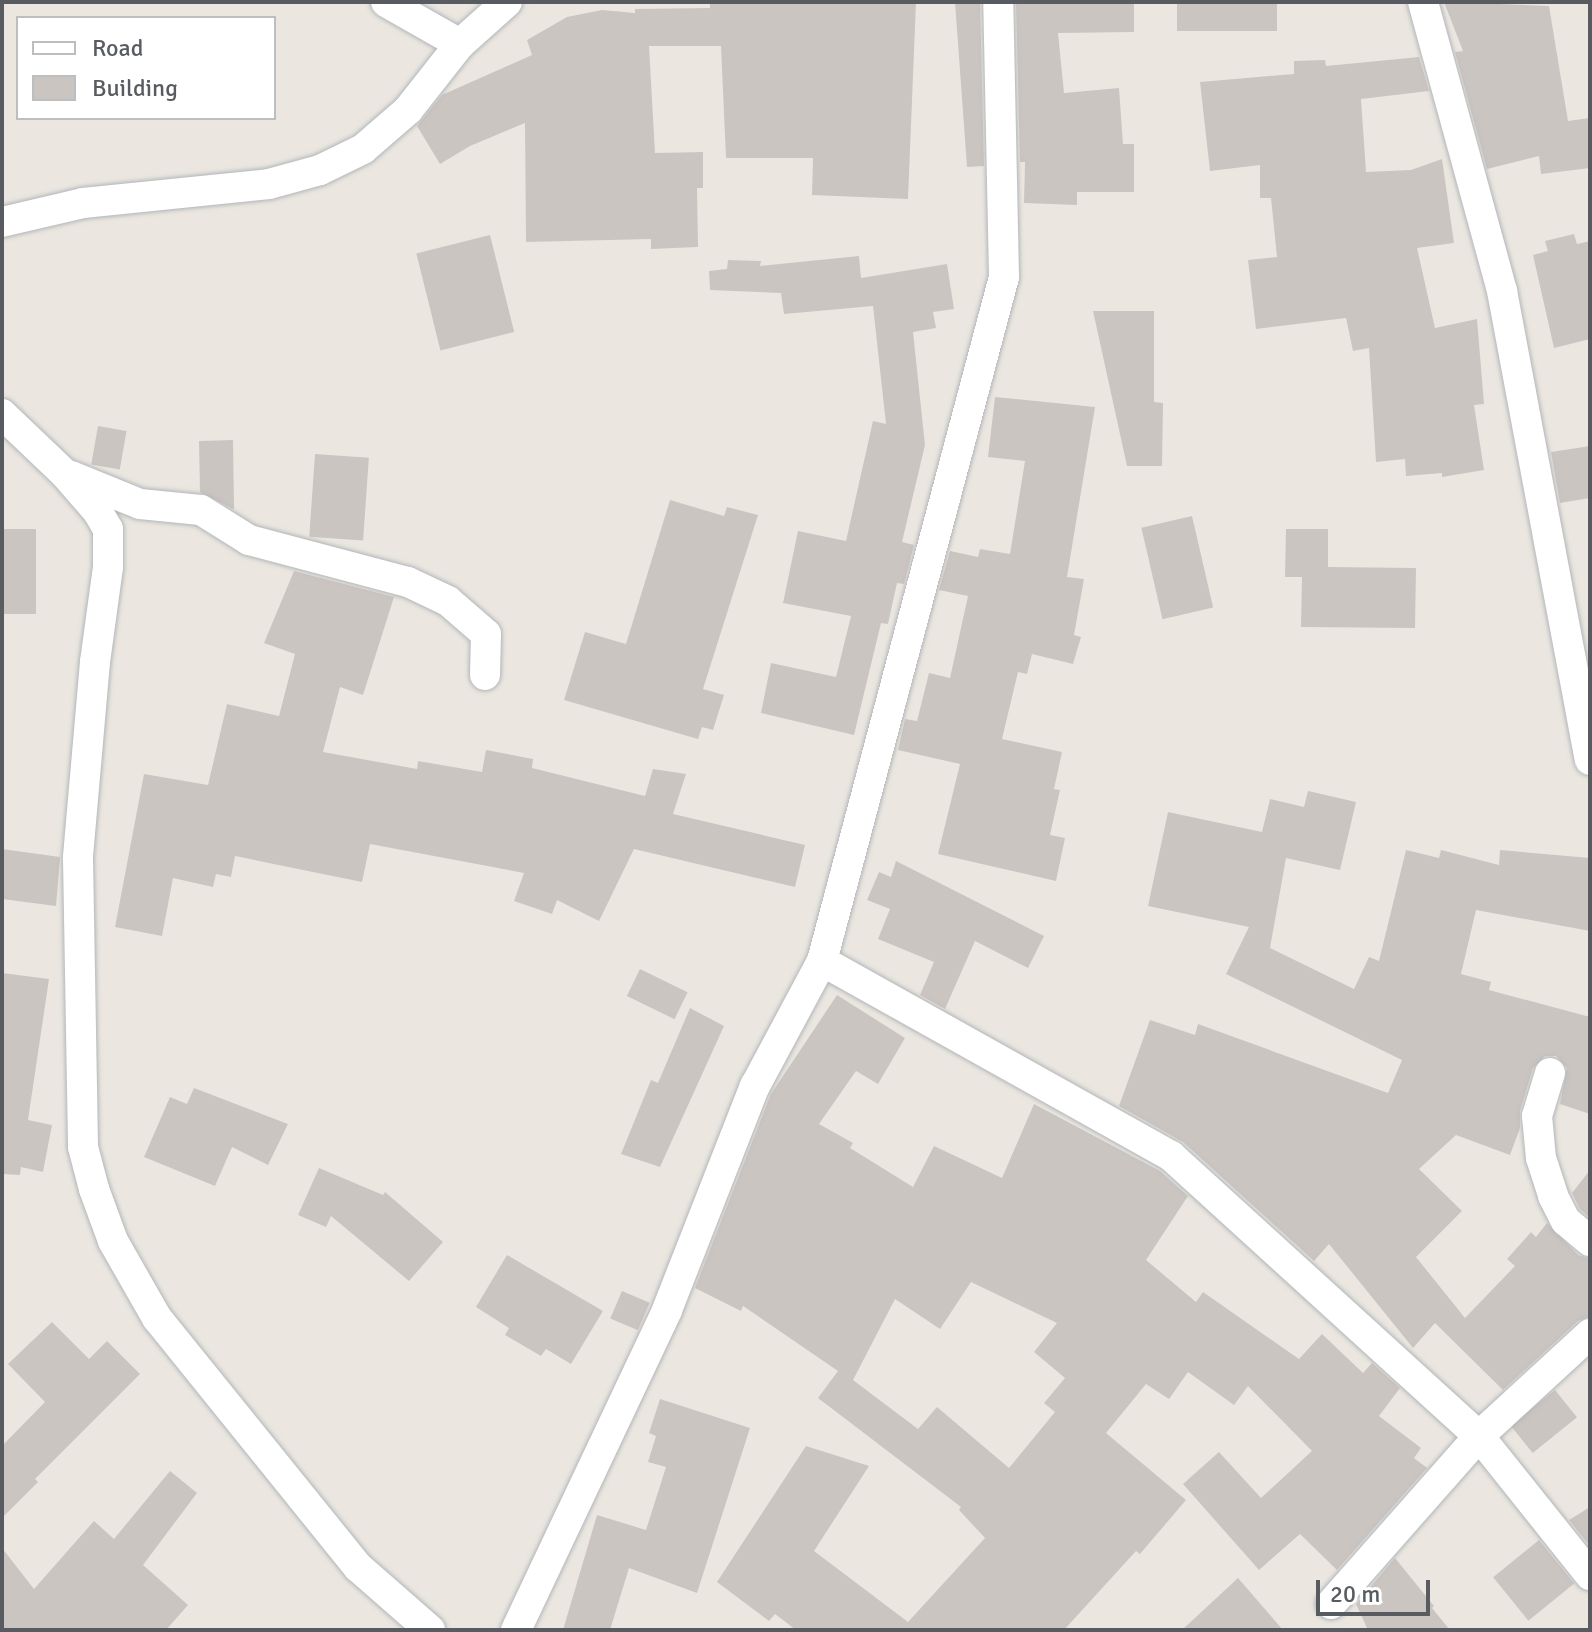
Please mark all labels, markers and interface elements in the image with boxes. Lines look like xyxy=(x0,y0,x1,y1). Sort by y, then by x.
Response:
legend xyxy=(16,16,276,120)
text: Road xyxy=(92,33,143,63)
text: Building xyxy=(92,73,178,103)
scale bar xyxy=(1320,1564,1434,1614)
text: 20 m xyxy=(1330,1579,1380,1609)

